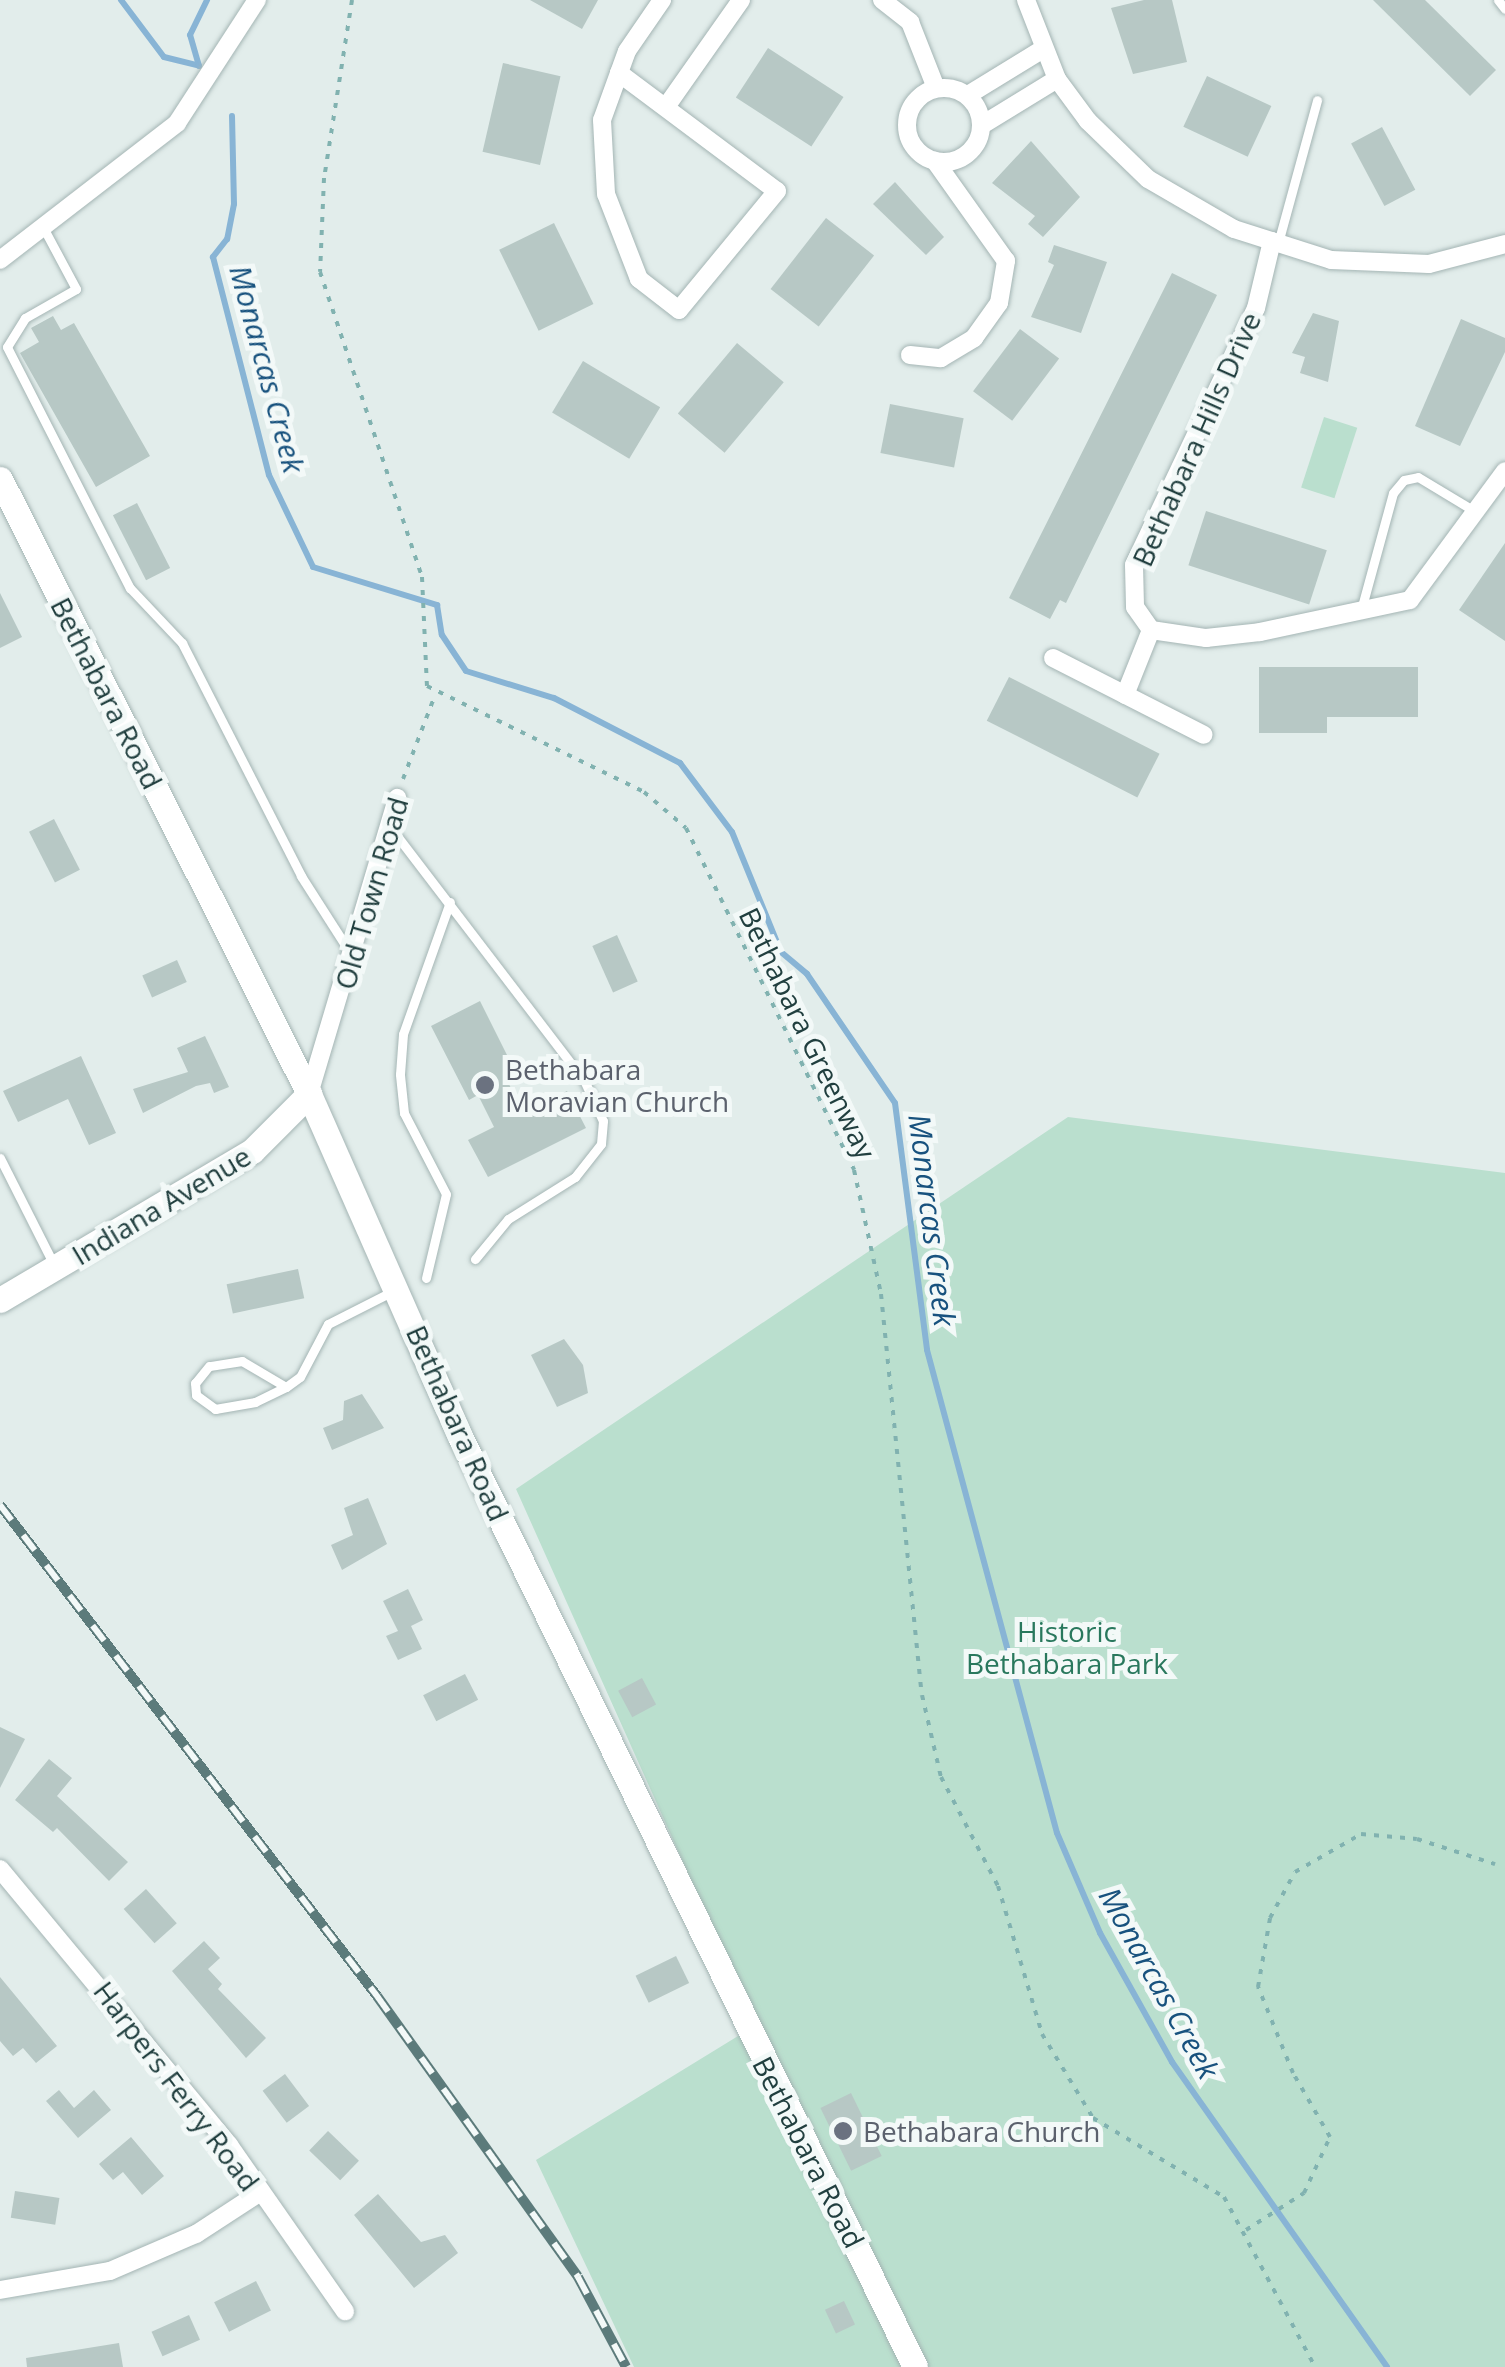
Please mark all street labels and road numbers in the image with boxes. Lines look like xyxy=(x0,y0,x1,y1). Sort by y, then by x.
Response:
street label: Bethabara Hills Drive xyxy=(1125,307,1267,571)
street label: Bethabara Road xyxy=(44,592,170,794)
street label: Old Town Road xyxy=(327,793,415,993)
street label: Bethabara Greenway xyxy=(733,902,883,1164)
street label: Indiana Avenue xyxy=(66,1139,256,1271)
street label: Bethabara Road xyxy=(400,1320,516,1526)
street label: Harpers Ferry Road xyxy=(87,1975,267,2197)
street label: Bethabara Road xyxy=(746,2051,872,2253)

